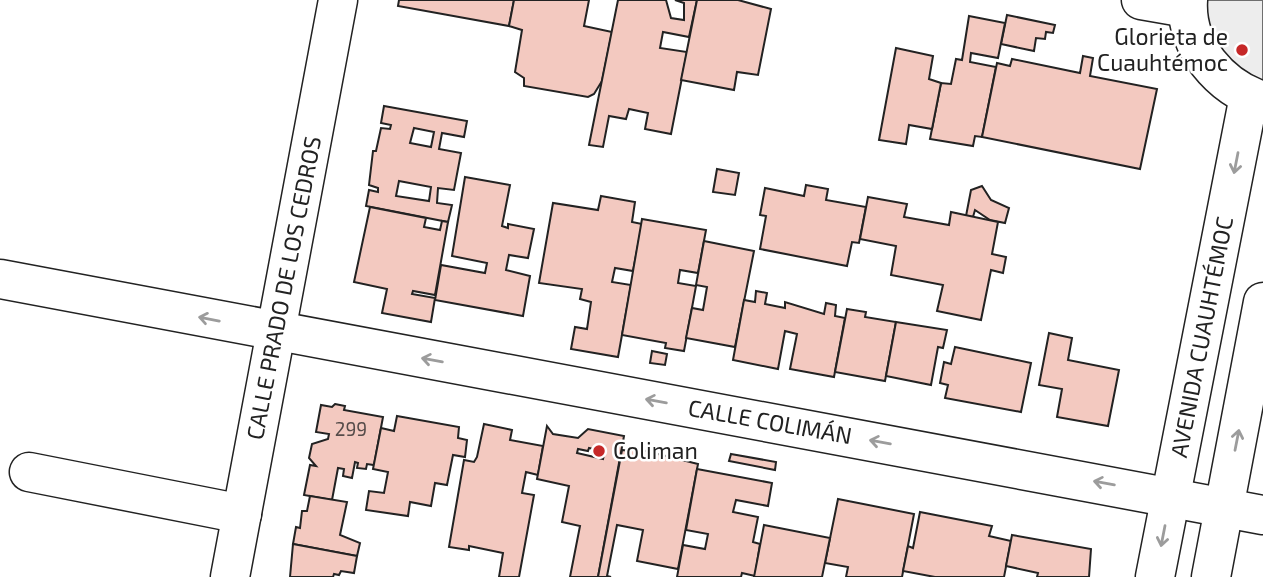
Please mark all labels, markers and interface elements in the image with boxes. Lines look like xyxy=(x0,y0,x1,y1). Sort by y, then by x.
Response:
place label: Glorieta de Cuauhtémoc xyxy=(1097,22,1228,76)
marker: Glorieta de Cuauhtémoc xyxy=(1234,42,1250,58)
street label: CALLE PRADO DE LOS CEDROS xyxy=(240,134,326,442)
one-way arrow xyxy=(1228,151,1242,174)
street label: AVENIDA CUAUHTÉMOC xyxy=(1164,214,1238,460)
one-way arrow xyxy=(198,311,221,325)
one-way arrow xyxy=(421,353,444,366)
street label: CALLE COLIMÁN xyxy=(686,393,854,449)
one-way arrow xyxy=(645,394,668,407)
house number: 299 xyxy=(335,417,367,440)
one-way arrow xyxy=(1230,429,1244,452)
one-way arrow xyxy=(869,435,892,448)
place label: Coliman xyxy=(613,436,698,464)
marker: Coliman xyxy=(591,443,607,459)
one-way arrow xyxy=(1093,476,1115,490)
one-way arrow xyxy=(1155,524,1169,547)

